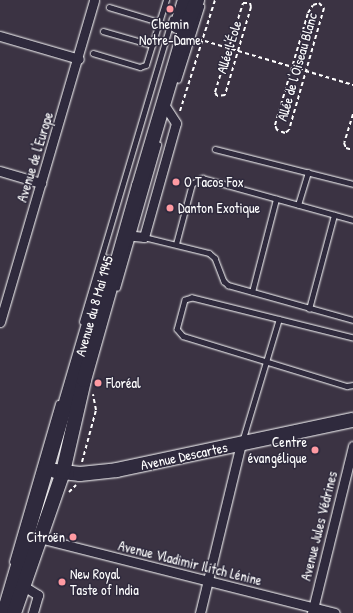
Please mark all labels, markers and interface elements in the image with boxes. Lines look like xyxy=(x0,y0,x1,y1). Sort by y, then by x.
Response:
marker: Chemin Notre-Dame xyxy=(165,4,175,14)
street label: Allée de l'Oiseau Blanc xyxy=(274,11,320,123)
place label: Chemin Notre-Dame xyxy=(139,16,201,48)
street label: Allée l'Éole xyxy=(213,19,245,75)
street label: Avenue de l'Europe xyxy=(13,110,57,204)
place label: O Tacos Fox xyxy=(184,174,244,190)
marker: O Tacos Fox xyxy=(171,177,181,187)
place label: Danton Exotique xyxy=(178,200,260,216)
marker: Danton Exotique xyxy=(165,203,175,213)
street label: Avenue du 8 Mai 1945 xyxy=(72,254,116,358)
place label: Floréal xyxy=(106,375,141,391)
marker: Floréal xyxy=(93,378,103,388)
place label: Centre évangélique xyxy=(248,434,307,466)
street label: Avenue Descartes xyxy=(139,439,229,473)
marker: Centre évangélique xyxy=(310,445,320,455)
street label: Avenue Jules Védrines xyxy=(297,470,341,582)
place label: Citroën xyxy=(26,529,65,545)
marker: Citroën xyxy=(68,532,78,542)
street label: Avenue Vladimir Ilitch Lénine xyxy=(117,537,263,589)
place label: New Royal Taste of India xyxy=(70,566,139,598)
marker: New Royal Taste of India xyxy=(57,577,67,587)

